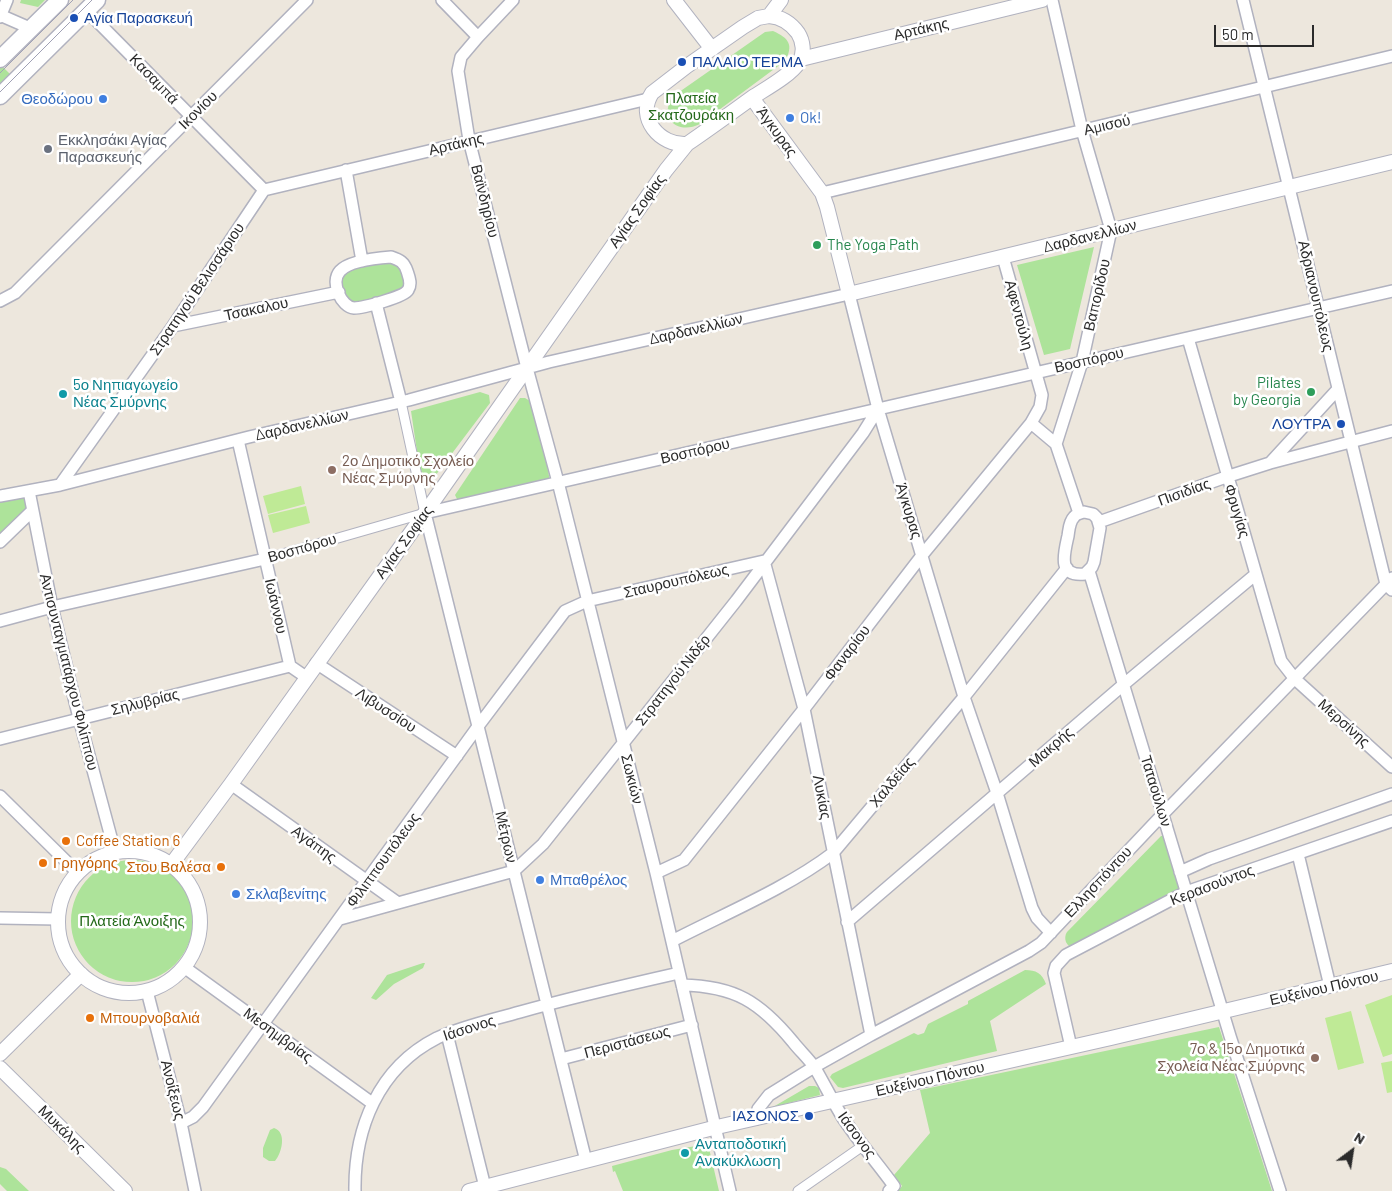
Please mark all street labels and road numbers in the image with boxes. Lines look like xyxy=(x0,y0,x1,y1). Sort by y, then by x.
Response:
street label: Αρτάκης xyxy=(892,14,950,44)
street label: Κασαμπά xyxy=(126,50,182,108)
street label: Ικονίου xyxy=(175,87,221,133)
street label: Άγκυρας xyxy=(753,104,801,160)
street label: Αμισού xyxy=(1082,111,1132,139)
street label: Αρτάκης xyxy=(427,129,485,159)
street label: Βαϊνδηρίου xyxy=(467,163,503,239)
street label: Αγίας Σοφίας xyxy=(605,171,669,251)
street label: Δαρδανελλίων xyxy=(1041,216,1139,256)
street label: Στρατηγού Βελισσάριου xyxy=(146,219,248,359)
street label: Αδριανουπόλεως xyxy=(1294,239,1338,353)
street label: Βαπορίδου xyxy=(1080,257,1114,333)
street label: Αφεντούλη xyxy=(1001,278,1037,352)
street label: Τσακαλου xyxy=(222,293,290,325)
street label: Δαρδανελλίων xyxy=(647,309,745,349)
street label: Βοσπόρου xyxy=(1053,343,1125,377)
street label: Δαρδανελλίων xyxy=(253,405,351,445)
street label: Βοσπόρου xyxy=(659,434,731,468)
street label: Πισιδίας xyxy=(1155,474,1213,510)
street label: Άγκυρας xyxy=(892,481,926,541)
street label: Φρυγίας xyxy=(1220,482,1254,540)
street label: Αγίας Σοφίας xyxy=(371,502,437,582)
street label: Βοσπόρου xyxy=(266,530,338,566)
street label: Σταυρουπόλεως xyxy=(622,560,730,602)
street label: Αντισυνταγματάρχου Φιλίππου xyxy=(36,572,102,772)
street label: Ιωάννου xyxy=(261,577,291,635)
street label: Φαναρίου xyxy=(820,622,874,684)
street label: Στρατηγού Νιδέρ xyxy=(632,631,714,729)
street label: Λιβυσσίου xyxy=(352,684,420,736)
street label: Σηλυβρίας xyxy=(109,685,181,719)
street label: Μερσίνης xyxy=(1314,695,1374,751)
street label: Μακρής xyxy=(1025,723,1077,771)
street label: Σωκιών xyxy=(617,752,647,806)
street label: Χαλδείας xyxy=(866,753,918,811)
street label: Ταταούλων xyxy=(1137,753,1175,829)
street label: Λυκίας xyxy=(809,773,835,821)
street label: Φιλιππουπόλεως xyxy=(343,809,423,911)
street label: Μέτρων xyxy=(491,809,521,865)
street label: Αγάπης xyxy=(288,822,340,866)
street label: Ελλησπόντου xyxy=(1061,843,1135,921)
street label: Κερασούντος xyxy=(1167,861,1257,909)
street label: Ευξείνου Πόντου xyxy=(1268,967,1380,1009)
street label: Μεσημβρίας xyxy=(240,1004,316,1066)
street label: Ιάσονος xyxy=(441,1011,497,1045)
street label: Περιστάσεως xyxy=(582,1022,672,1062)
street label: Ανοίξεως xyxy=(157,1058,189,1122)
street label: Ευξείνου Πόντου xyxy=(874,1058,986,1100)
street label: Μυκάλης xyxy=(35,1102,89,1156)
street label: Ιάσονος xyxy=(834,1108,880,1162)

